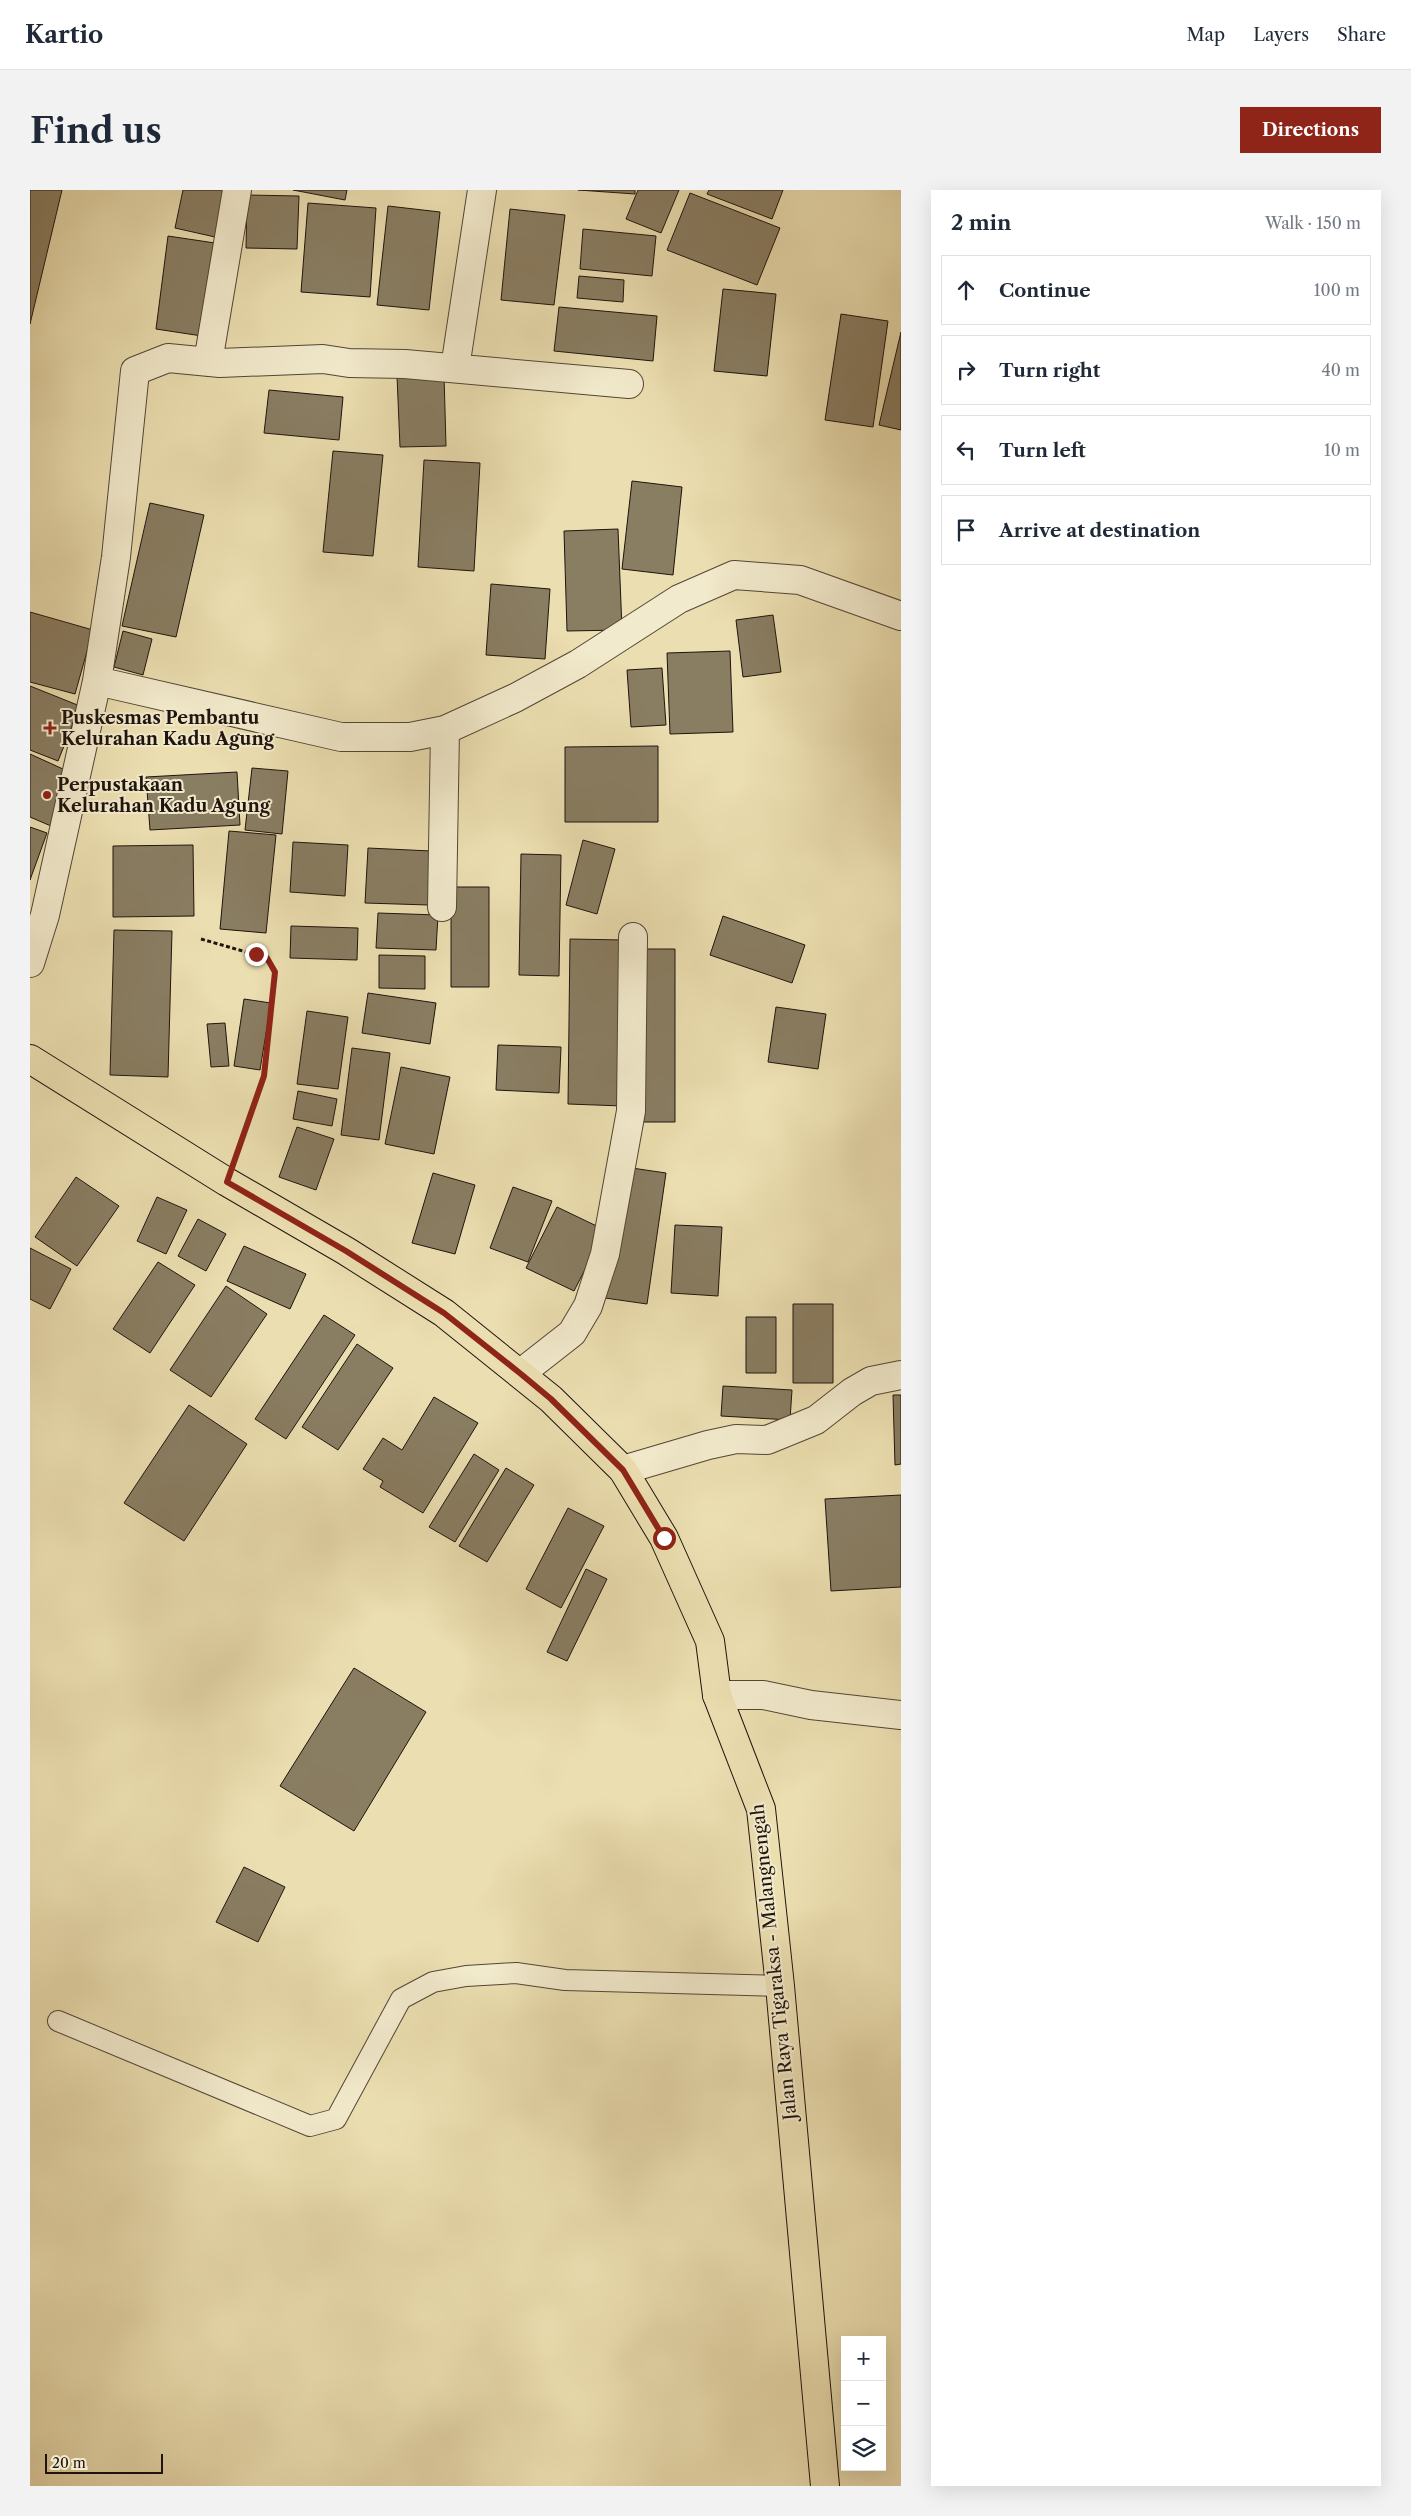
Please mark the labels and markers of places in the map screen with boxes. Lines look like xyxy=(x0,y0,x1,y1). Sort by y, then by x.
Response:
place label: Puskesmas Pembantu Kelurahan Kadu Agung xyxy=(61,707,275,750)
marker: Puskesmas Pembantu Kelurahan Kadu Agung xyxy=(43,721,57,735)
place label: Perpustakaan Kelurahan Kadu Agung xyxy=(57,774,271,817)
marker: Perpustakaan Kelurahan Kadu Agung xyxy=(41,789,53,801)

